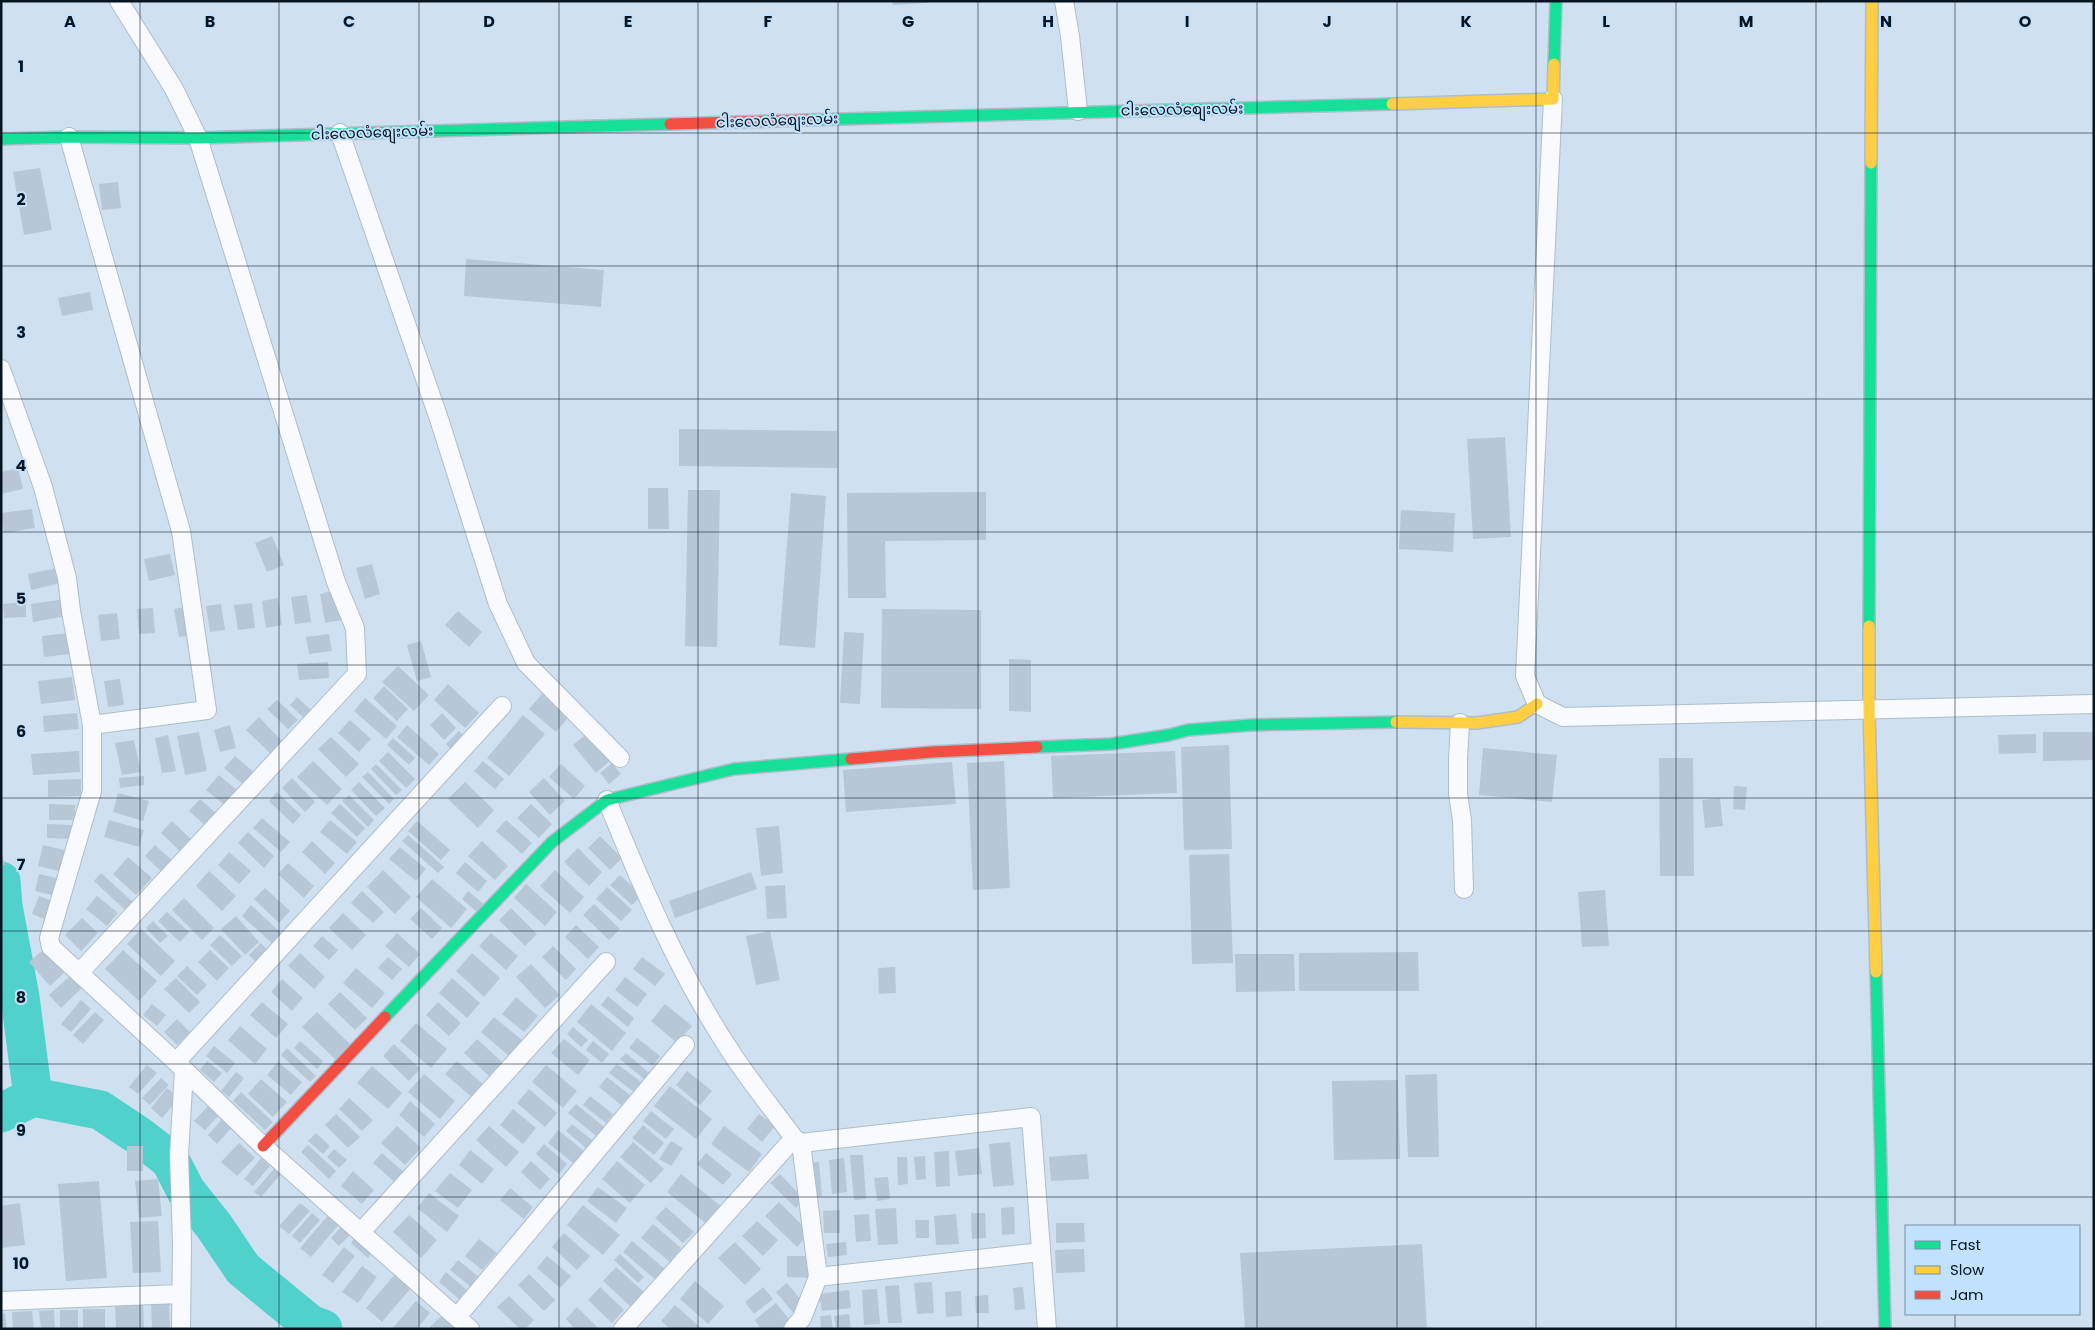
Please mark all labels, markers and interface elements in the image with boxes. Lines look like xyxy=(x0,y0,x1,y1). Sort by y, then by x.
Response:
text: A xyxy=(64,10,76,33)
text: B xyxy=(205,10,215,33)
text: C xyxy=(343,10,355,33)
text: D xyxy=(483,10,495,33)
text: E xyxy=(624,10,632,33)
text: F xyxy=(764,10,773,33)
text: G xyxy=(902,10,914,33)
text: H xyxy=(1042,10,1054,33)
text: I xyxy=(1185,10,1189,33)
text: J xyxy=(1322,10,1332,33)
text: K xyxy=(1460,10,1472,33)
text: L xyxy=(1602,10,1610,33)
text: M xyxy=(1739,10,1753,33)
text: N xyxy=(1880,10,1892,33)
text: O xyxy=(2019,10,2032,33)
text: 1 xyxy=(18,55,24,78)
street label: ငါးလေလံစျေးလမ်း xyxy=(1120,97,1244,123)
street label: ငါးလေလံစျေးလမ်း xyxy=(715,107,839,135)
street label: ငါးလေလံစျေးလမ်း xyxy=(310,119,434,147)
text: 2 xyxy=(16,188,26,211)
text: 3 xyxy=(16,321,26,344)
text: 4 xyxy=(16,454,27,477)
text: 5 xyxy=(16,587,26,610)
text: 6 xyxy=(16,720,26,743)
text: 7 xyxy=(17,853,26,876)
text: 8 xyxy=(16,986,26,1009)
text: 9 xyxy=(16,1119,26,1142)
legend xyxy=(1905,1225,2080,1315)
text: Fast xyxy=(1950,1234,1981,1255)
text: 10 xyxy=(13,1252,29,1275)
text: Slow xyxy=(1950,1259,1985,1280)
text: Jam xyxy=(1950,1284,1984,1305)

